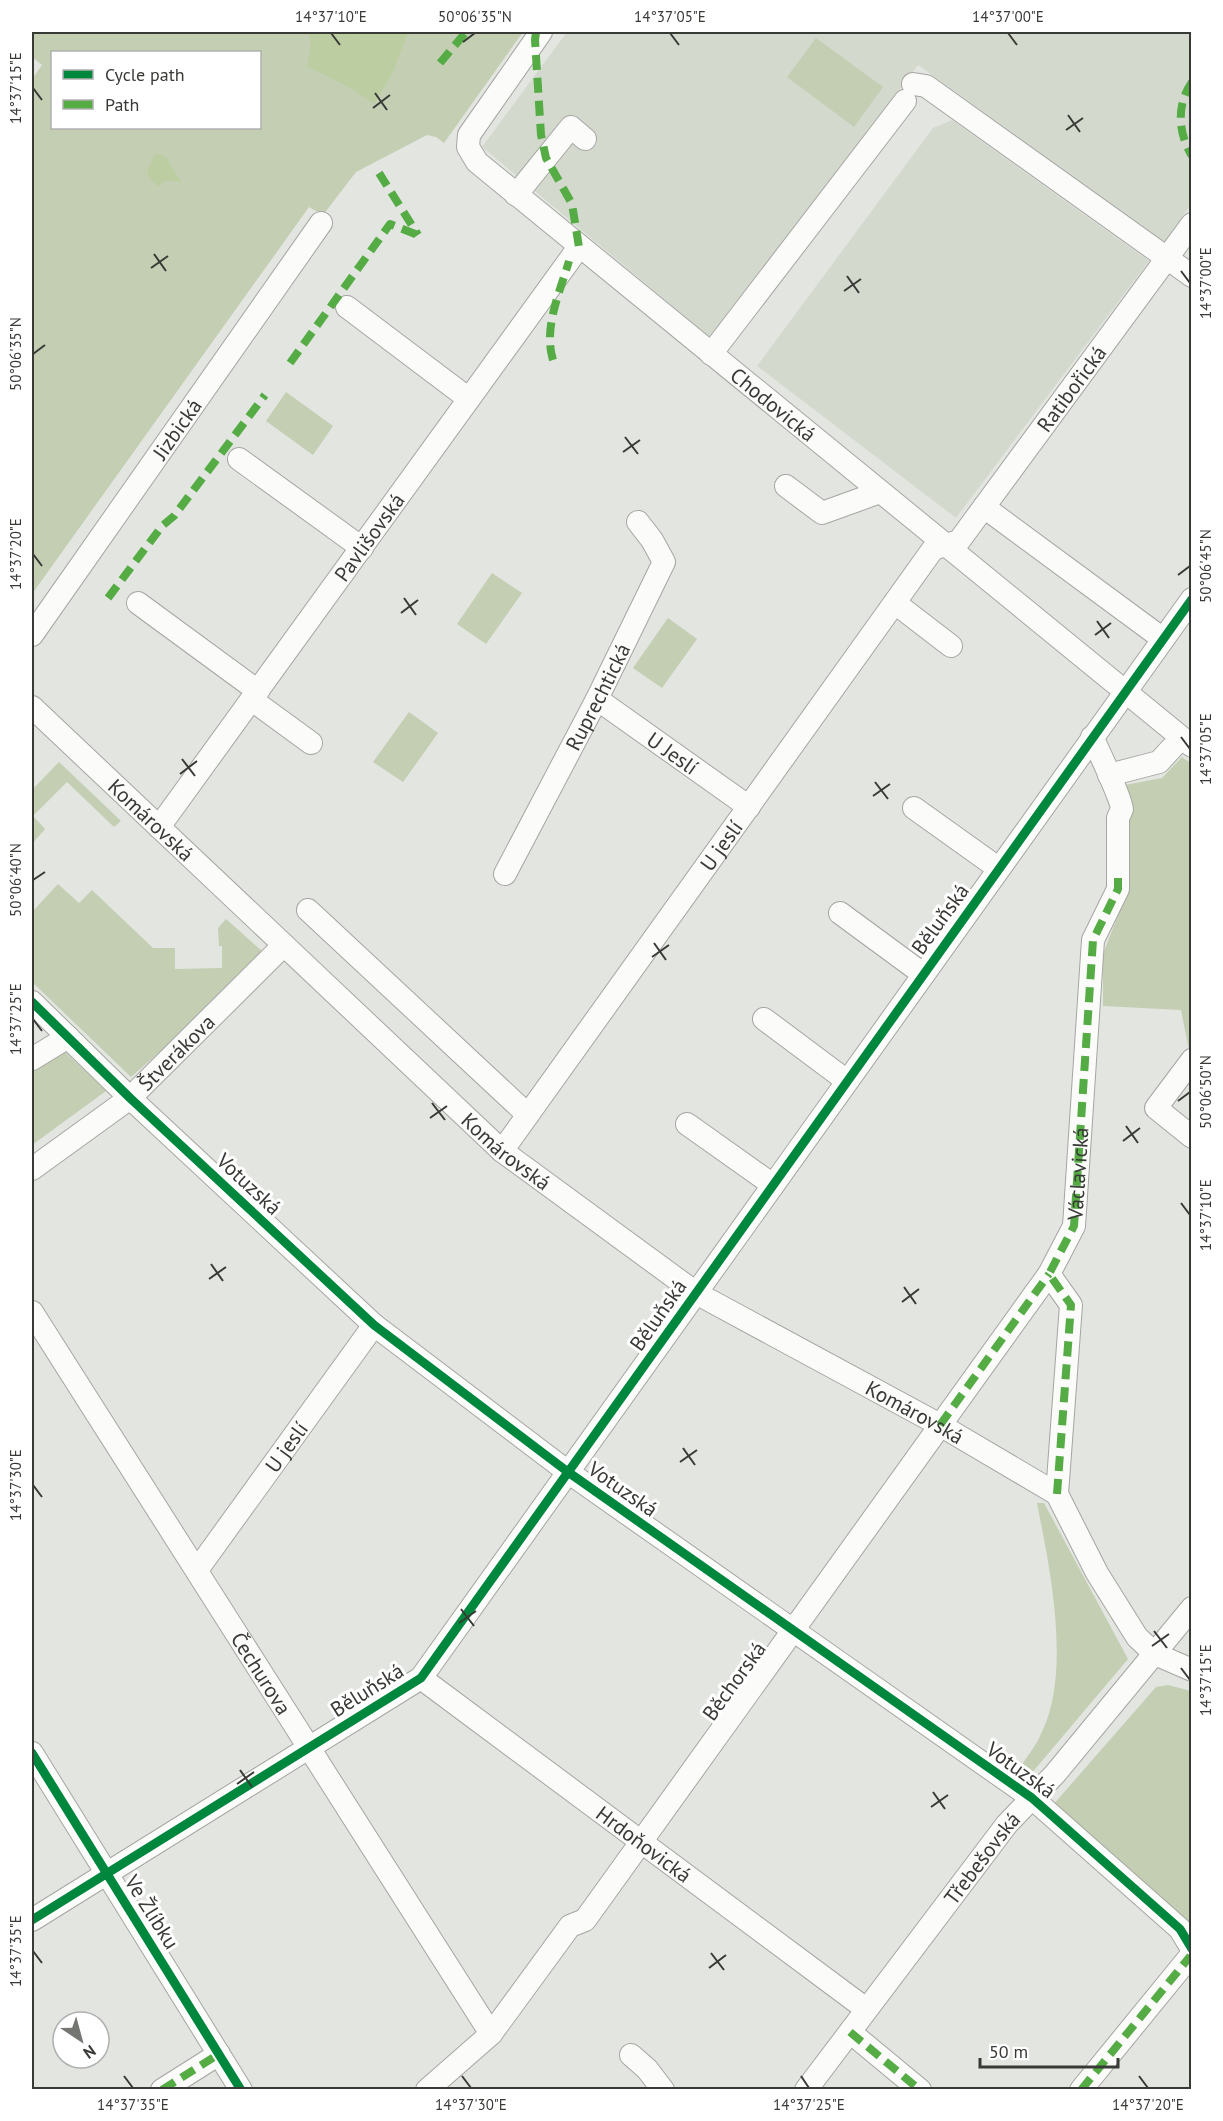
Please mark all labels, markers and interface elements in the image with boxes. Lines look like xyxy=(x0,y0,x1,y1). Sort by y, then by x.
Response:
text: 14°37'10"E xyxy=(295,7,367,26)
text: 50°06'35"N xyxy=(438,7,512,26)
text: 14°37'05"E xyxy=(634,7,706,26)
text: 14°37'00"E xyxy=(972,7,1044,26)
legend xyxy=(51,51,261,129)
text: 14°37'15"E xyxy=(6,52,25,124)
text: Cycle path xyxy=(105,63,185,86)
text: Path xyxy=(105,93,139,116)
text: 14°37'00"E xyxy=(1196,247,1215,319)
text: 50°06'35"N xyxy=(6,317,25,391)
street label: Ratibořická xyxy=(1030,340,1112,437)
street label: Chodovická xyxy=(725,361,822,447)
street label: Jizbická xyxy=(146,393,207,465)
street label: Pavlišovská xyxy=(328,488,410,587)
text: 14°37'20"E xyxy=(6,518,25,590)
text: 50°06'45"N xyxy=(1196,529,1215,603)
street label: Ruprechtická xyxy=(559,639,636,755)
text: 14°37'05"E xyxy=(1196,713,1215,785)
street label: U Jeslí xyxy=(642,725,704,781)
street label: Komárovská xyxy=(103,773,200,867)
street label: U jeslí xyxy=(694,814,748,876)
text: 50°06'40"N xyxy=(6,843,25,917)
street label: Běluňská xyxy=(905,878,975,960)
text: 14°37'25"E xyxy=(6,983,25,1055)
street label: Štverákova xyxy=(132,1008,220,1096)
text: 50°06'50"N xyxy=(1196,1055,1215,1129)
street label: Komárovská xyxy=(456,1106,556,1196)
street label: Václavická xyxy=(1061,1126,1094,1222)
street label: Votuzská xyxy=(210,1146,287,1221)
text: 14°37'10"E xyxy=(1196,1179,1215,1251)
street label: Běluňská xyxy=(624,1274,692,1356)
street label: Komárovská xyxy=(861,1374,969,1450)
street label: U jeslí xyxy=(259,1416,314,1477)
text: 14°37'30"E xyxy=(6,1449,25,1521)
street label: Votuzská xyxy=(582,1455,663,1523)
street label: Čechurova xyxy=(225,1627,298,1720)
street label: Běchorská xyxy=(696,1636,772,1726)
text: 14°37'15"E xyxy=(1196,1644,1215,1716)
street label: Běluňská xyxy=(325,1657,409,1723)
street label: Votuzská xyxy=(980,1735,1061,1804)
street label: Hrdoňovická xyxy=(591,1800,697,1888)
street label: Třebešovská xyxy=(938,1806,1025,1910)
street label: Ve Žlíbku xyxy=(118,1869,185,1954)
text: 14°37'35"E xyxy=(6,1915,25,1987)
north arrow xyxy=(51,2010,111,2070)
scale bar xyxy=(980,2031,1118,2069)
text: 50 m xyxy=(989,2040,1028,2063)
text: N xyxy=(80,2041,100,2063)
text: 14°37'35"E xyxy=(97,2095,169,2114)
text: 14°37'30"E xyxy=(435,2095,507,2114)
text: 14°37'25"E xyxy=(773,2095,845,2114)
text: 14°37'20"E xyxy=(1112,2095,1184,2114)

